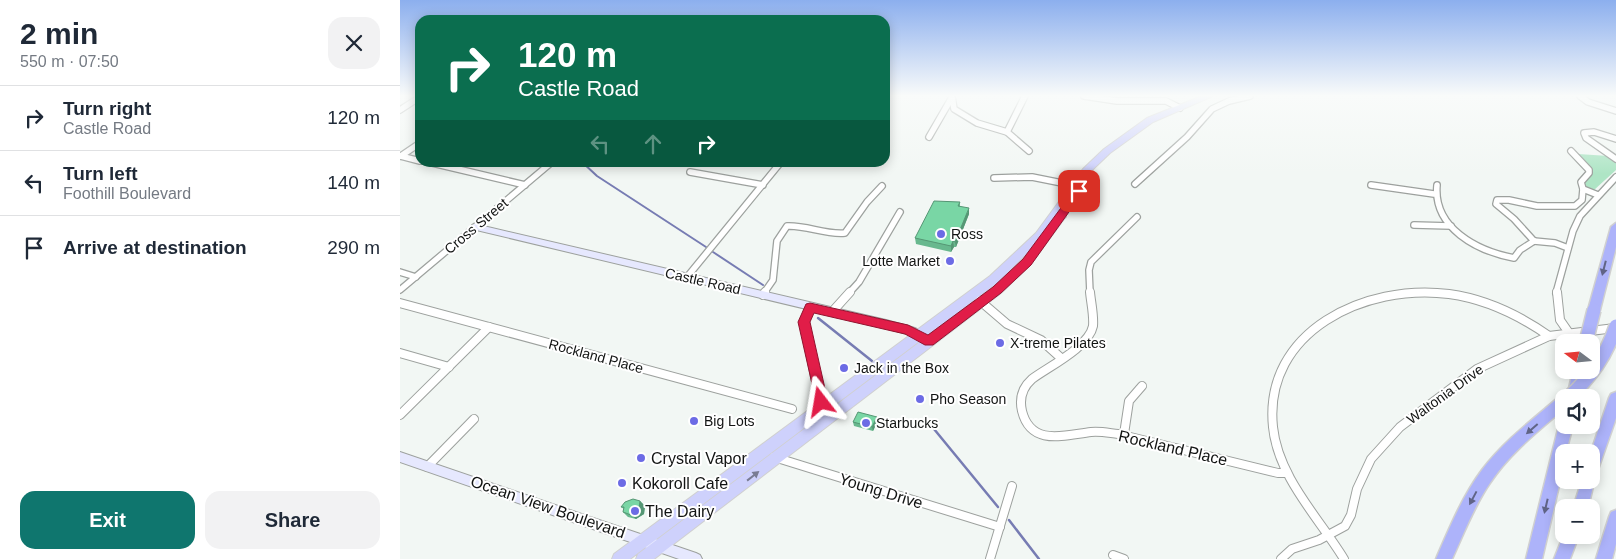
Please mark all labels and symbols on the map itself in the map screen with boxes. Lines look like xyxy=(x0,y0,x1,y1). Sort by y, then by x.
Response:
pin xyxy=(1058,170,1100,212)
street label: Cross Street xyxy=(441,195,511,257)
place label: Ross xyxy=(951,226,983,242)
marker: Ross xyxy=(935,228,947,240)
place label: Lotte Market xyxy=(862,253,940,269)
marker: Lotte Market xyxy=(944,255,956,267)
one-way arrow xyxy=(1600,261,1608,276)
street label: Castle Road xyxy=(664,265,742,297)
north arrow xyxy=(1555,334,1600,379)
place label: X-treme Pilates xyxy=(1010,335,1106,351)
street label: Rockland Place xyxy=(547,336,645,376)
marker: X-treme Pilates xyxy=(994,337,1006,349)
place label: Jack in the Box xyxy=(854,360,949,376)
street label: Waltonia Drive xyxy=(1404,361,1486,427)
marker: Jack in the Box xyxy=(838,362,850,374)
position arrow xyxy=(794,375,846,427)
place label: Pho Season xyxy=(930,391,1006,407)
marker: Pho Season xyxy=(914,393,926,405)
place label: Big Lots xyxy=(704,413,755,429)
marker: Big Lots xyxy=(688,415,700,427)
place label: Starbucks xyxy=(876,415,938,431)
marker: Starbucks xyxy=(860,417,872,429)
one-way arrow xyxy=(1526,423,1538,435)
street label: Rockland Place xyxy=(1117,427,1229,469)
place label: Crystal Vapor xyxy=(651,450,747,467)
marker: Crystal Vapor xyxy=(635,452,647,464)
street label: Young Drive xyxy=(837,470,925,512)
one-way arrow xyxy=(746,471,759,482)
street label: Ocean View Boulevard xyxy=(468,473,628,541)
place label: Kokoroll Cafe xyxy=(632,475,728,492)
marker: Kokoroll Cafe xyxy=(616,477,628,489)
one-way arrow xyxy=(1468,491,1477,504)
one-way arrow xyxy=(1542,499,1550,514)
place label: The Dairy xyxy=(645,503,714,520)
marker: The Dairy xyxy=(629,505,641,517)

